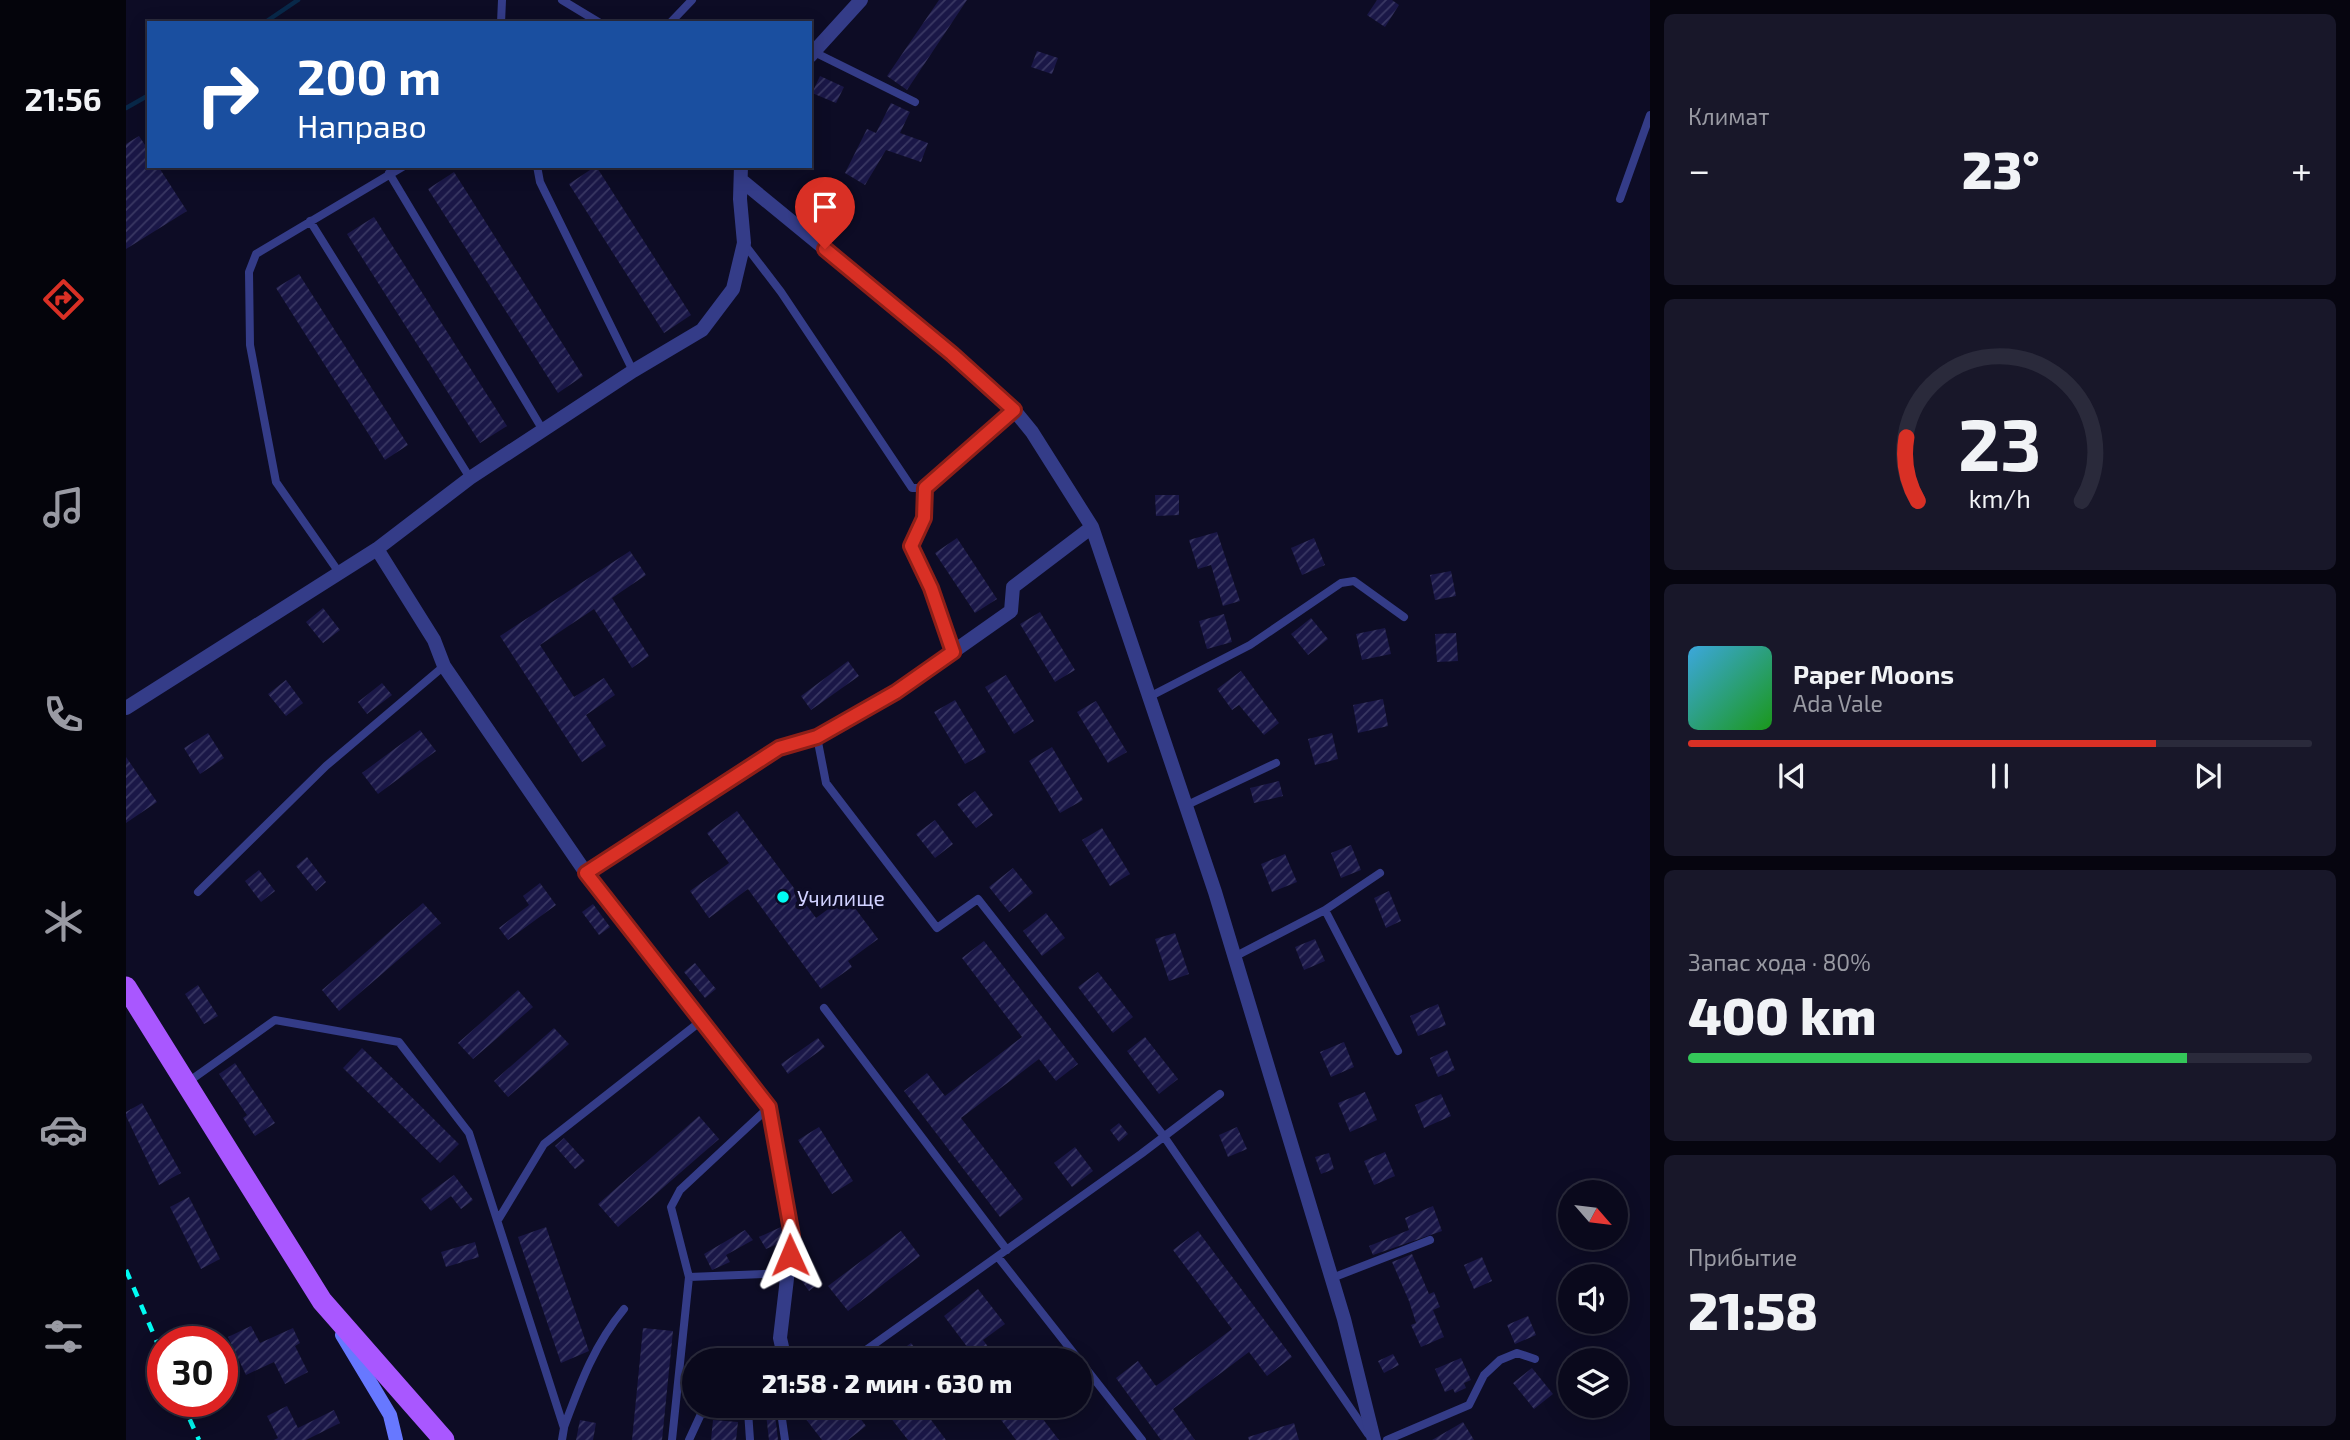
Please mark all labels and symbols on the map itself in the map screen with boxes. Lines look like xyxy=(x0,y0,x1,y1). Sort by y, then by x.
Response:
pin xyxy=(795,177,855,249)
place label: Училище xyxy=(797,885,885,910)
marker: Училище xyxy=(775,889,791,905)
north arrow xyxy=(1558,1180,1628,1250)
position arrow xyxy=(753,1218,827,1292)
speed limit sign: 30 xyxy=(147,1326,238,1417)

